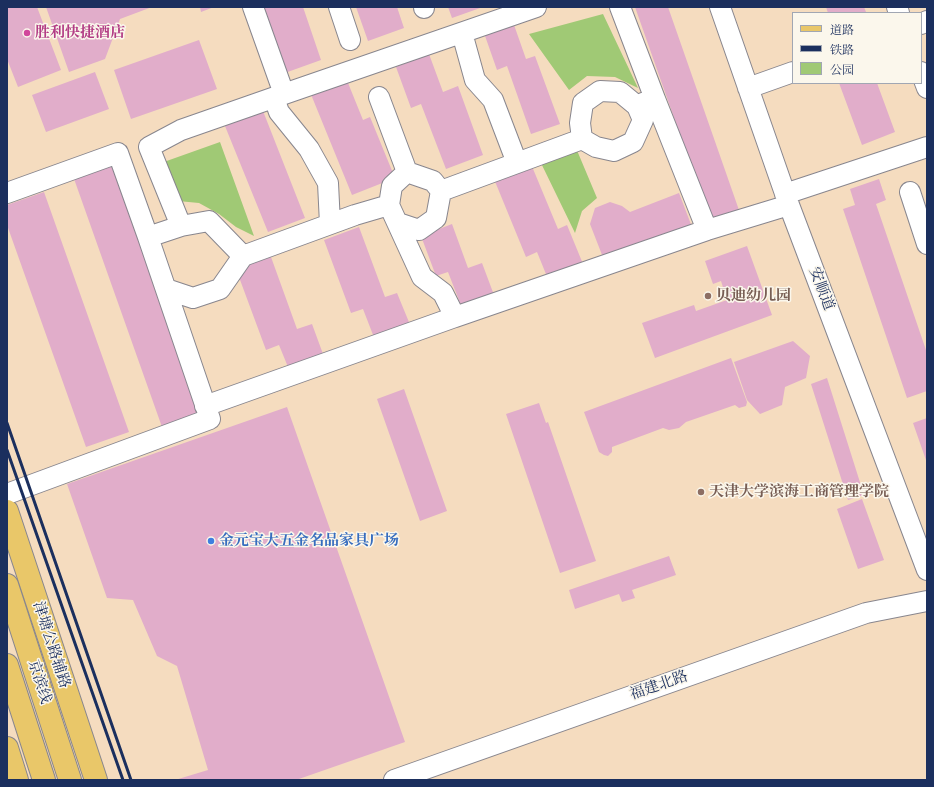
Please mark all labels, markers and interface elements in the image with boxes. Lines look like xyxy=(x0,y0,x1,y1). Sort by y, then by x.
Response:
legend xyxy=(792,12,922,84)
text: 道路 xyxy=(830,23,854,37)
place label: 胜利快捷酒店 xyxy=(35,24,125,42)
marker: 胜利快捷酒店 xyxy=(22,28,32,38)
text: 铁路 xyxy=(830,43,854,57)
text: 公园 xyxy=(830,63,854,77)
street label: 安顺道 xyxy=(805,265,837,313)
place label: 贝迪幼儿园 xyxy=(716,287,791,305)
marker: 贝迪幼儿园 xyxy=(703,291,713,301)
place label: 天津大学滨海工商管理学院 xyxy=(709,483,889,501)
marker: 天津大学滨海工商管理学院 xyxy=(696,487,706,497)
place label: 金元宝大五金名品家具广场 xyxy=(219,532,399,550)
marker: 金元宝大五金名品家具广场 xyxy=(206,536,216,546)
street label: 津塘公路辅路 xyxy=(29,599,73,691)
street label: 京滨线 xyxy=(23,658,55,706)
street label: 福建北路 xyxy=(628,668,690,704)

